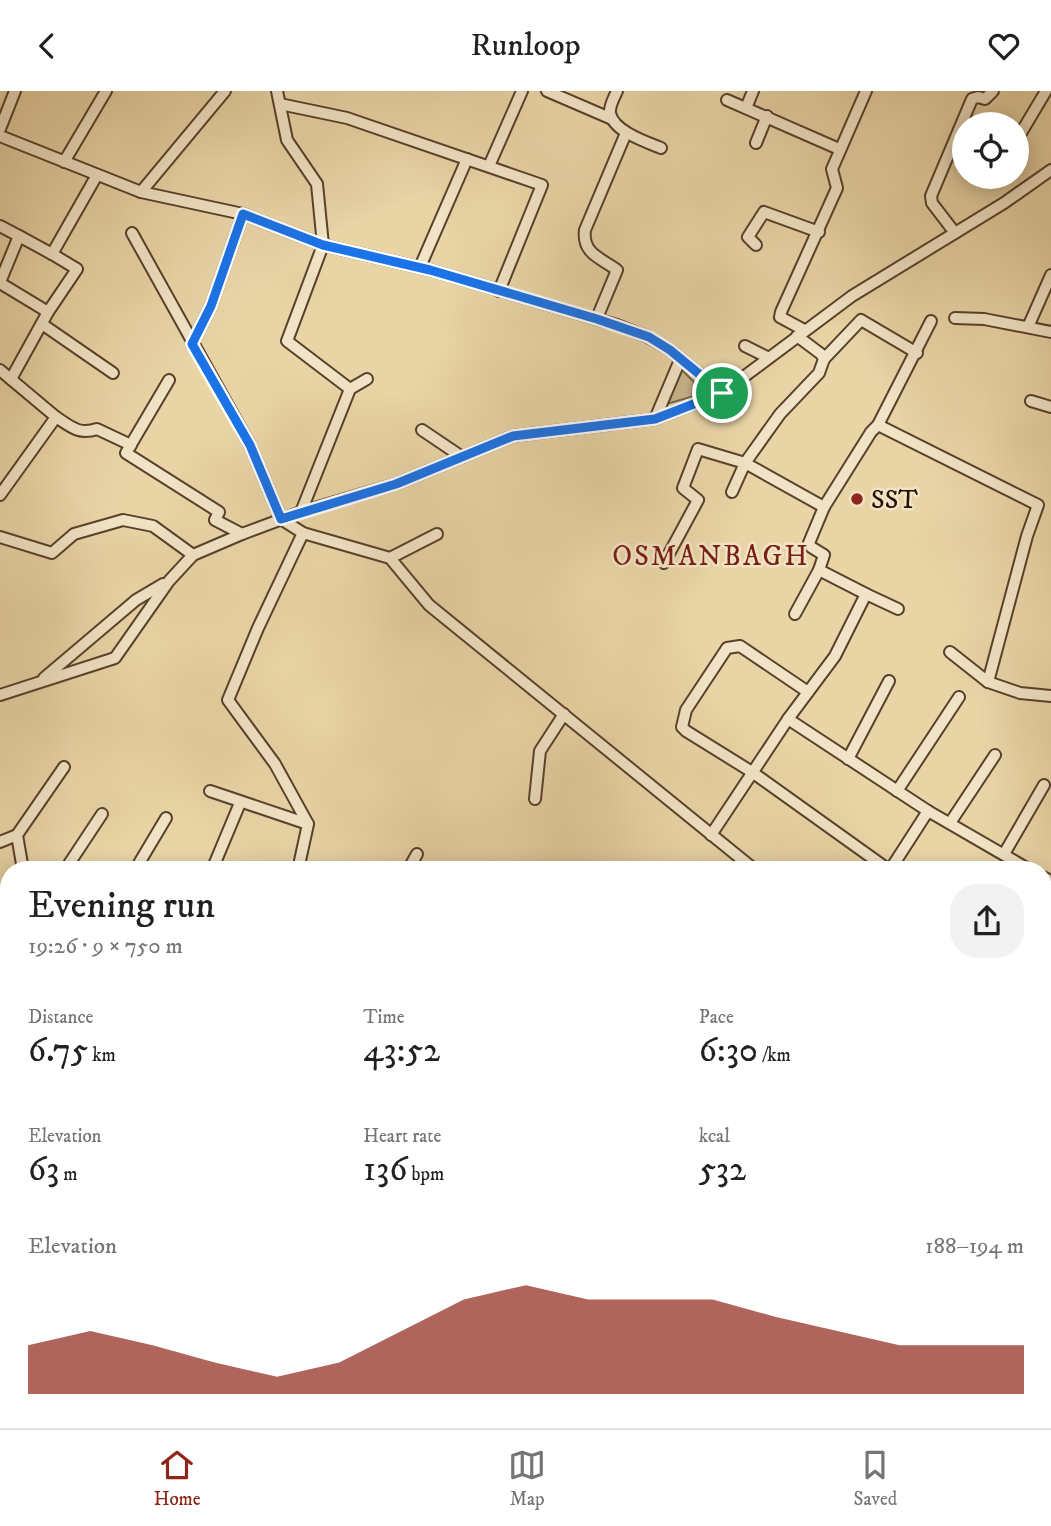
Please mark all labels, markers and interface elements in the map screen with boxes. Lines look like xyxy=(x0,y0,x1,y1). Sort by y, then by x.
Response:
text: Runloop xyxy=(470,26,581,66)
icon: back xyxy=(28,27,66,65)
icon: heart xyxy=(985,27,1023,65)
map controls xyxy=(952,112,1029,189)
button: locate xyxy=(952,112,1029,189)
pin xyxy=(692,363,752,423)
icon: arrive xyxy=(703,374,741,412)
place label: SST xyxy=(871,484,918,517)
marker: SST xyxy=(849,491,865,507)
district label: OSMANBAGH xyxy=(612,539,810,574)
text: Evening run xyxy=(28,882,215,930)
button: share xyxy=(950,884,1024,958)
text: 19:26 · 9 × 750 m xyxy=(28,932,183,961)
text: Distance xyxy=(28,1006,93,1029)
text: Time xyxy=(363,1006,405,1029)
text: Pace xyxy=(699,1006,734,1029)
text: 6.75 xyxy=(28,1029,88,1073)
text: 43:52 xyxy=(363,1029,440,1073)
text: 6:30 xyxy=(699,1029,758,1073)
text: km xyxy=(88,1044,116,1067)
text: /km xyxy=(758,1044,791,1067)
text: Elevation xyxy=(28,1125,102,1148)
text: Heart rate xyxy=(363,1125,441,1148)
text: kcal xyxy=(699,1125,730,1148)
text: 63 xyxy=(28,1148,59,1192)
text: 136 xyxy=(363,1148,407,1192)
text: 532 xyxy=(699,1148,746,1192)
text: m xyxy=(59,1163,78,1186)
text: bpm xyxy=(407,1163,444,1186)
text: Elevation xyxy=(28,1232,117,1261)
text: 188–194 m xyxy=(925,1232,1024,1261)
tab: Home xyxy=(154,1446,201,1511)
tab: Map xyxy=(508,1446,546,1511)
tab: Saved xyxy=(854,1446,897,1511)

